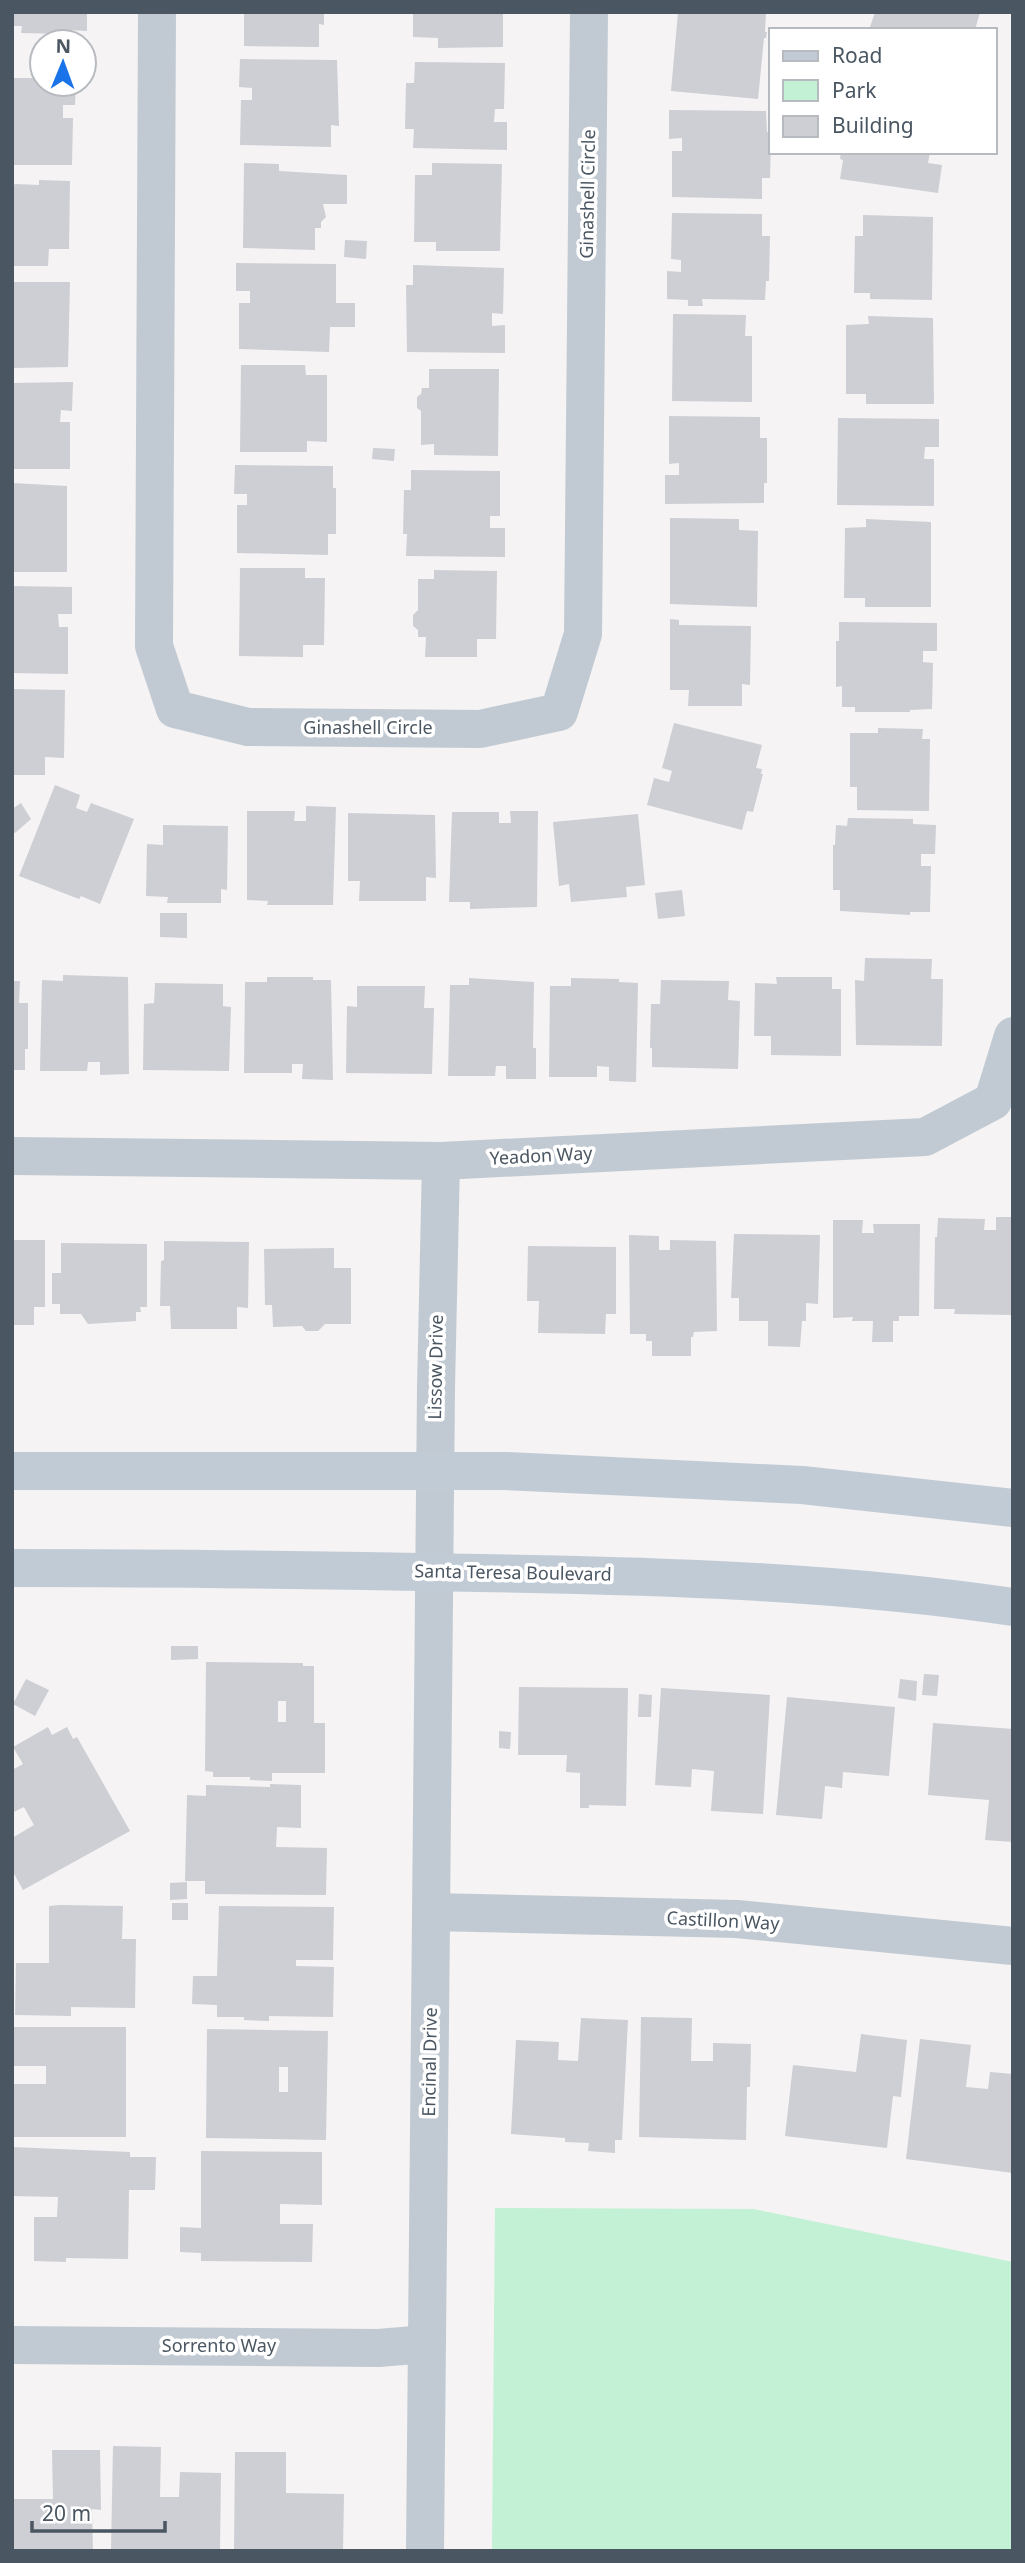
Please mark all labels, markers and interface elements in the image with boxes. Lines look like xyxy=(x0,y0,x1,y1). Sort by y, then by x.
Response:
north arrow xyxy=(28,28,98,98)
legend xyxy=(769,28,997,154)
text: N xyxy=(55,33,71,59)
text: Road xyxy=(832,41,882,69)
text: Park xyxy=(832,76,877,104)
text: Building xyxy=(832,111,914,139)
street label: Ginashell Circle xyxy=(574,129,600,259)
street label: Ginashell Circle xyxy=(303,715,433,739)
street label: Yeadon Way xyxy=(489,1140,594,1170)
street label: Lissow Drive xyxy=(422,1314,448,1420)
street label: Santa Teresa Boulevard xyxy=(414,1558,612,1586)
street label: Castillon Way xyxy=(666,1905,781,1935)
street label: Encinal Drive xyxy=(416,2007,442,2117)
street label: Sorrento Way xyxy=(162,2333,277,2357)
scale bar xyxy=(32,2490,164,2534)
text: 20 m xyxy=(42,2499,91,2527)

